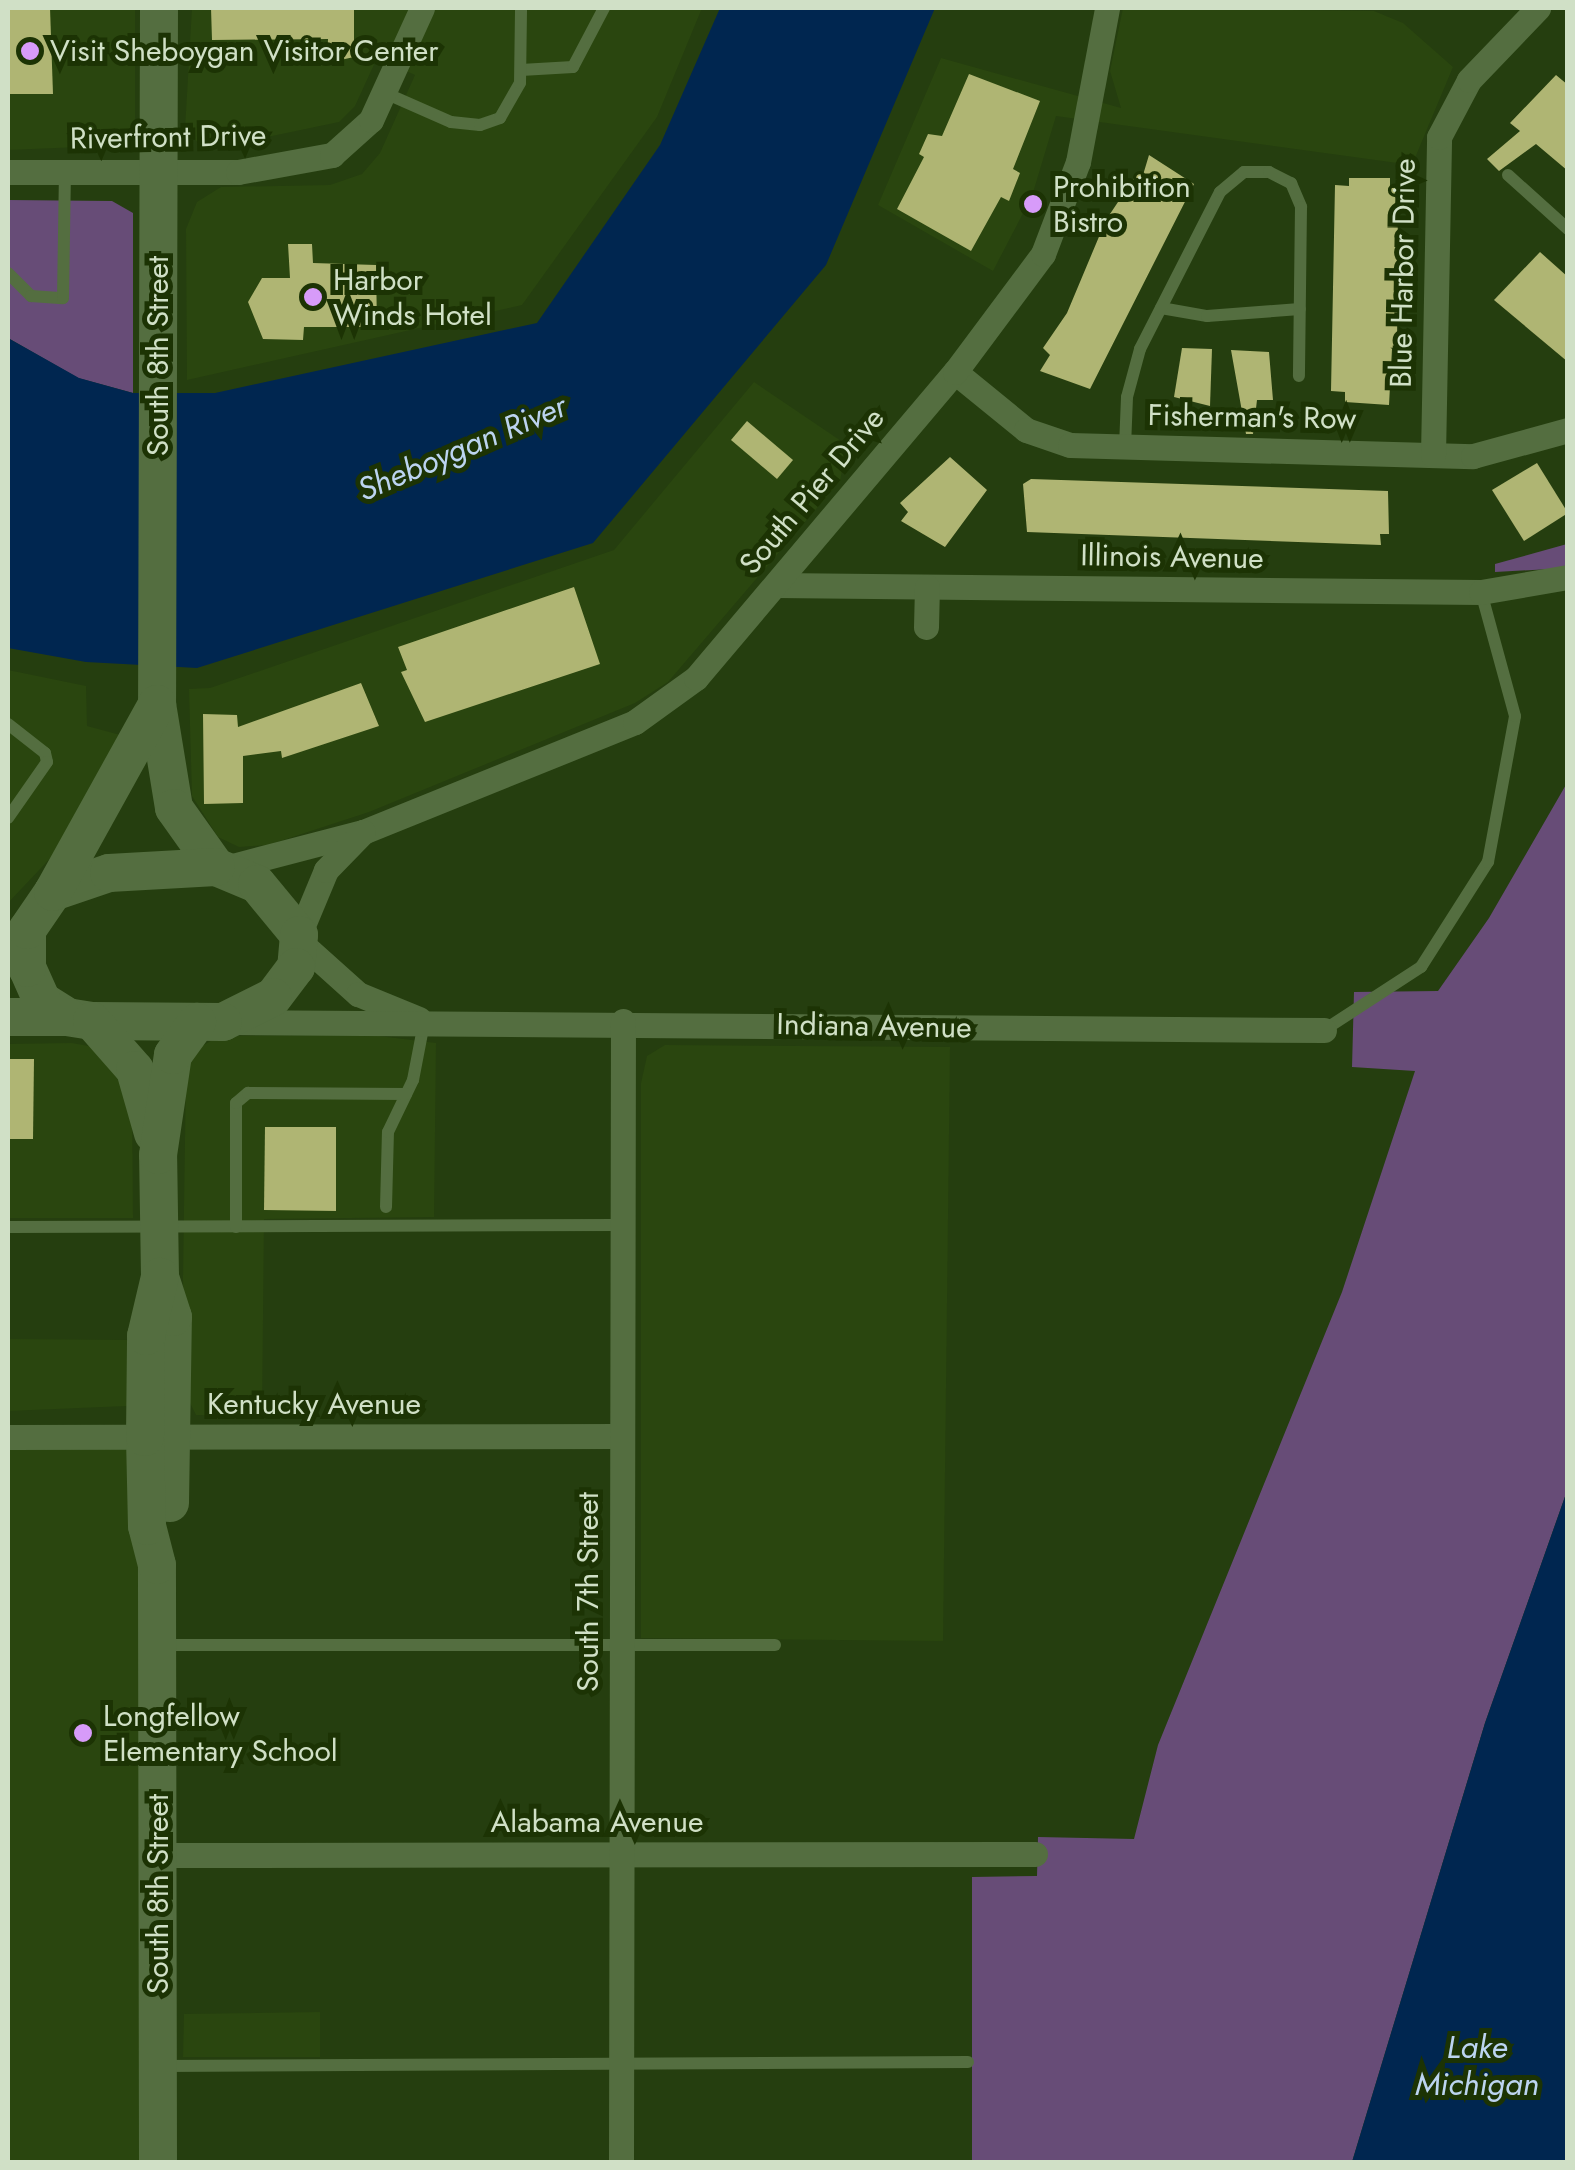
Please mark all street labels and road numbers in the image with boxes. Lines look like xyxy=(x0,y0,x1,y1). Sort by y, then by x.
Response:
street label: Riverfront Drive xyxy=(69,117,267,157)
street label: Blue Harbor Drive xyxy=(1383,158,1423,388)
street label: South 8th Street xyxy=(140,256,176,456)
street label: Fisherman's Row xyxy=(1147,397,1357,437)
street label: South Pier Drive xyxy=(732,400,892,582)
street label: Illinois Avenue xyxy=(1080,537,1264,577)
street label: Indiana Avenue xyxy=(776,1006,972,1046)
street label: Kentucky Avenue xyxy=(207,1386,421,1422)
street label: South 7th Street xyxy=(570,1492,606,1692)
street label: South 8th Street xyxy=(140,1794,176,1994)
street label: Alabama Avenue xyxy=(491,1804,703,1840)

